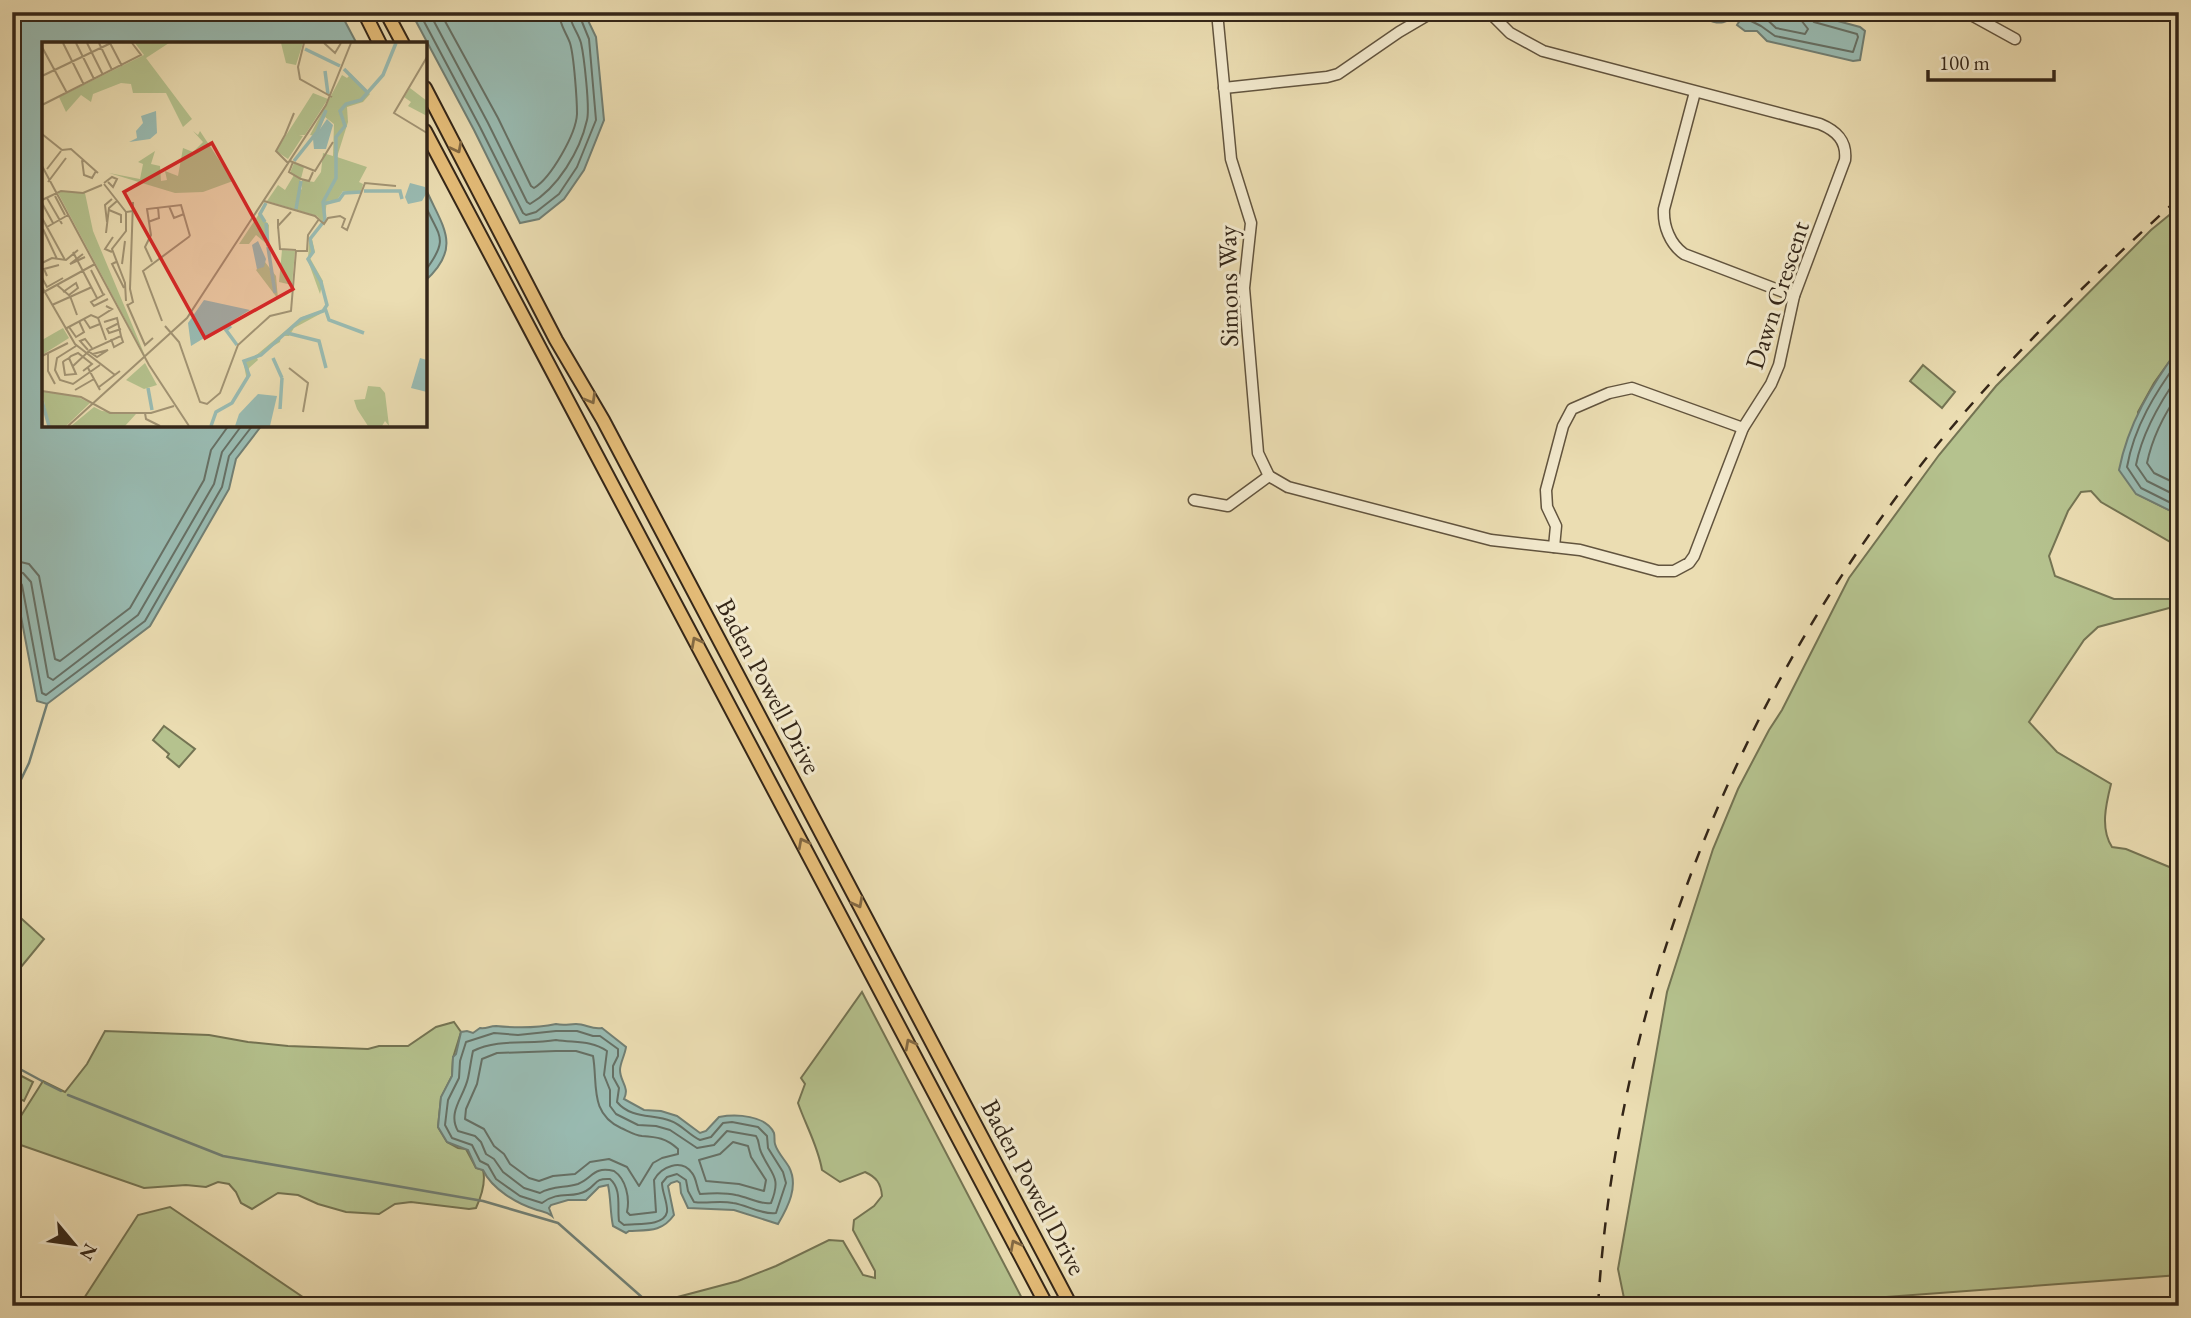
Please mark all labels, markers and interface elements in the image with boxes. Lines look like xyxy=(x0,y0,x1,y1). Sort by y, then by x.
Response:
scale bar xyxy=(1928,38,2054,82)
inset map xyxy=(42,42,427,427)
text: 100 m xyxy=(1939,49,1990,76)
one-way arrow xyxy=(448,141,462,153)
street label: Dawn Crescent xyxy=(1737,217,1817,373)
street label: Simons Way xyxy=(1210,224,1246,347)
one-way arrow xyxy=(583,392,596,405)
street label: Baden Powell Drive xyxy=(708,592,830,780)
one-way arrow xyxy=(691,637,705,649)
one-way arrow xyxy=(798,838,811,850)
one-way arrow xyxy=(850,896,864,908)
one-way arrow xyxy=(904,1039,918,1051)
street label: Baden Powell Drive xyxy=(973,1093,1095,1281)
north arrow xyxy=(38,1210,108,1280)
text: N xyxy=(73,1239,103,1265)
one-way arrow xyxy=(1010,1240,1024,1253)

